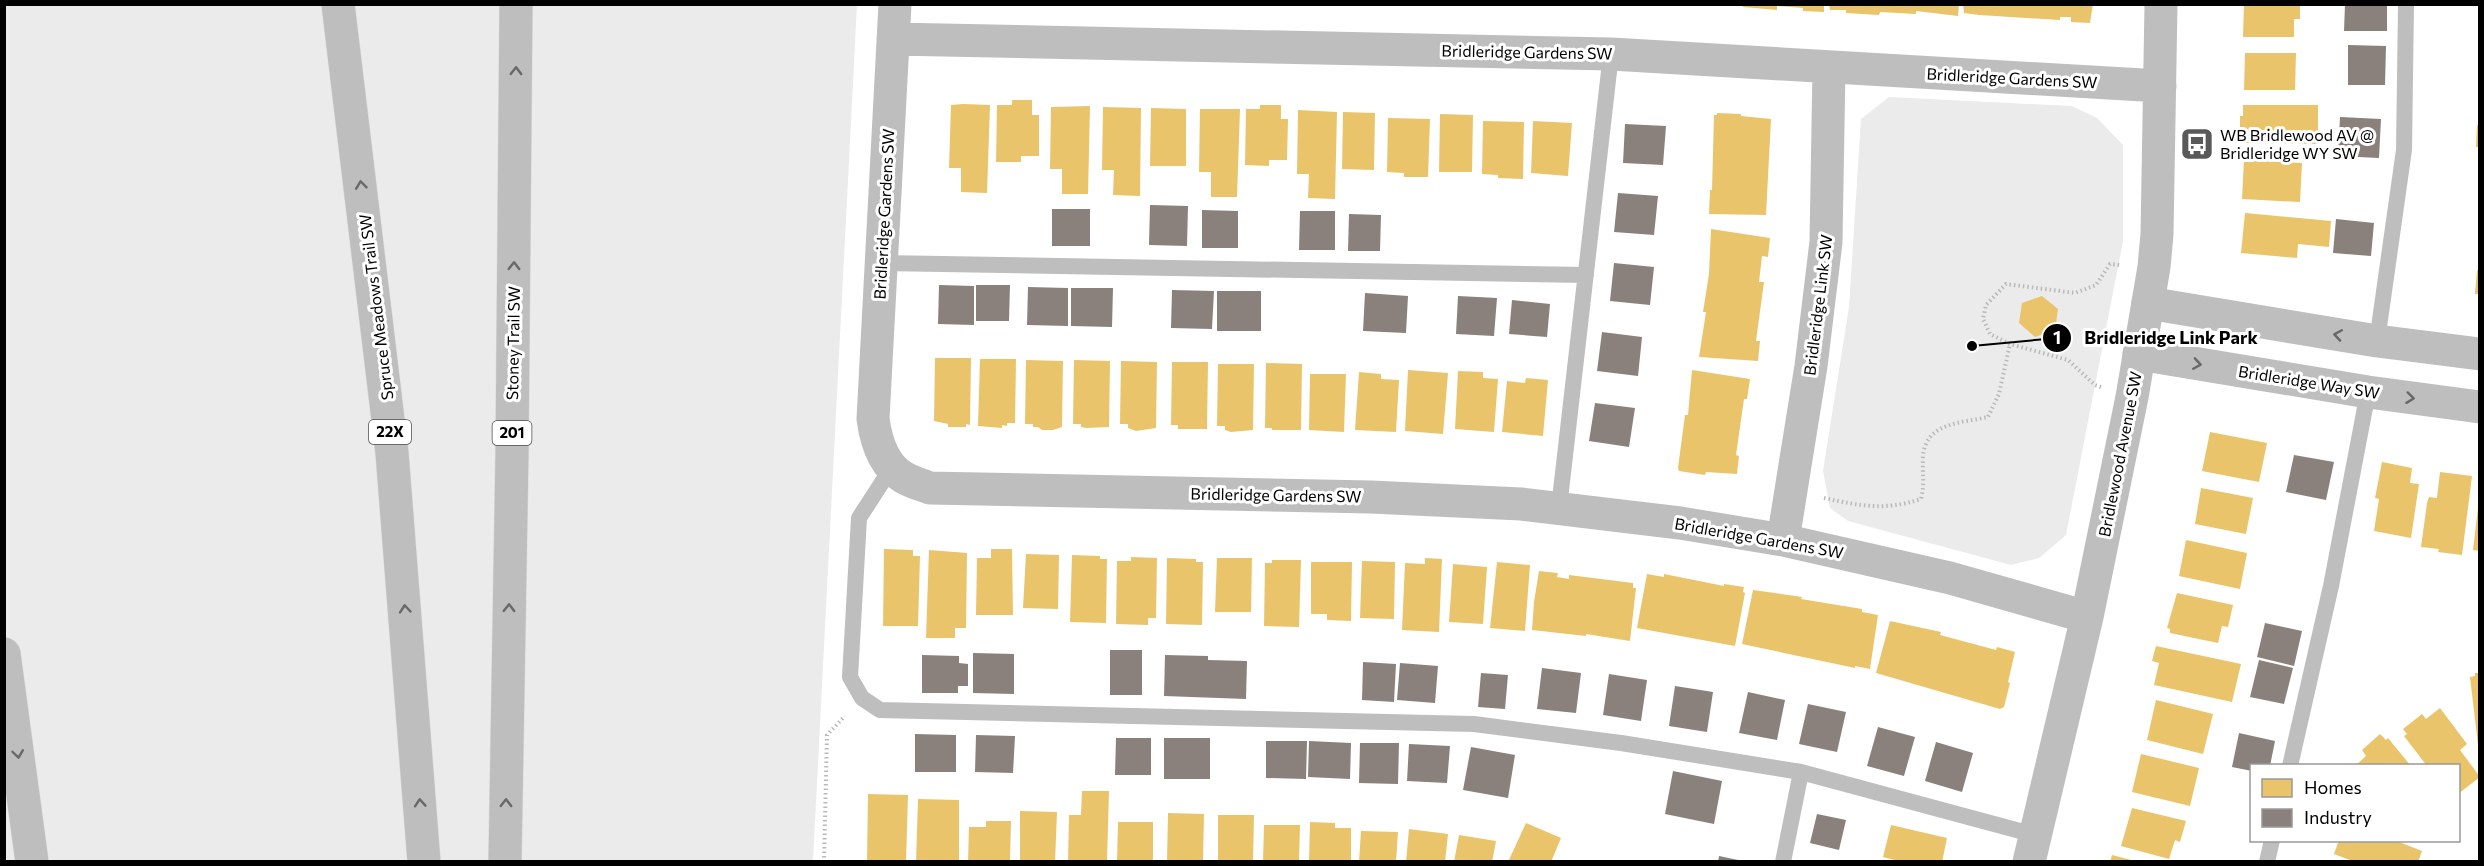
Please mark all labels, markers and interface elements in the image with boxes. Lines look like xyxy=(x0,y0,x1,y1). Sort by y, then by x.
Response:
street label: Bridleridge Gardens SW xyxy=(1441,41,1613,62)
street label: Bridleridge Gardens SW xyxy=(1926,64,2098,91)
one-way arrow xyxy=(510,67,522,76)
place label: WB Bridlewood AV @ Bridleridge WY SW xyxy=(2220,125,2374,162)
bus stop icon: WB Bridlewood AV @ Bridleridge WY SW xyxy=(2179,126,2215,162)
street label: Bridleridge Gardens SW xyxy=(870,128,897,300)
one-way arrow xyxy=(355,180,368,190)
street label: Spruce Meadows Trail SW xyxy=(355,213,396,401)
street label: Bridleridge Link SW xyxy=(1799,233,1836,377)
one-way arrow xyxy=(508,262,520,271)
street label: Stoney Trail SW xyxy=(502,286,523,400)
callout: Bridleridge Link Park xyxy=(2042,320,2269,356)
text: 1 xyxy=(2053,326,2061,348)
text: Bridleridge Link Park xyxy=(2084,326,2258,348)
one-way arrow xyxy=(2334,329,2343,341)
one-way arrow xyxy=(2192,357,2202,370)
street label: Bridleridge Way SW xyxy=(2237,361,2381,402)
street label: Bridlewood Avenue SW xyxy=(2094,370,2145,538)
one-way arrow xyxy=(2406,391,2415,404)
road number: 22X xyxy=(369,420,411,444)
road number: 201 xyxy=(492,421,532,445)
street label: Bridleridge Gardens SW xyxy=(1190,484,1362,505)
street label: Bridleridge Gardens SW xyxy=(1673,513,1845,562)
one-way arrow xyxy=(399,604,412,613)
one-way arrow xyxy=(503,604,516,613)
one-way arrow xyxy=(11,749,24,758)
legend xyxy=(2250,764,2460,842)
text: Homes xyxy=(2304,776,2362,798)
one-way arrow xyxy=(413,799,426,808)
one-way arrow xyxy=(500,799,512,808)
text: Industry xyxy=(2304,806,2372,828)

